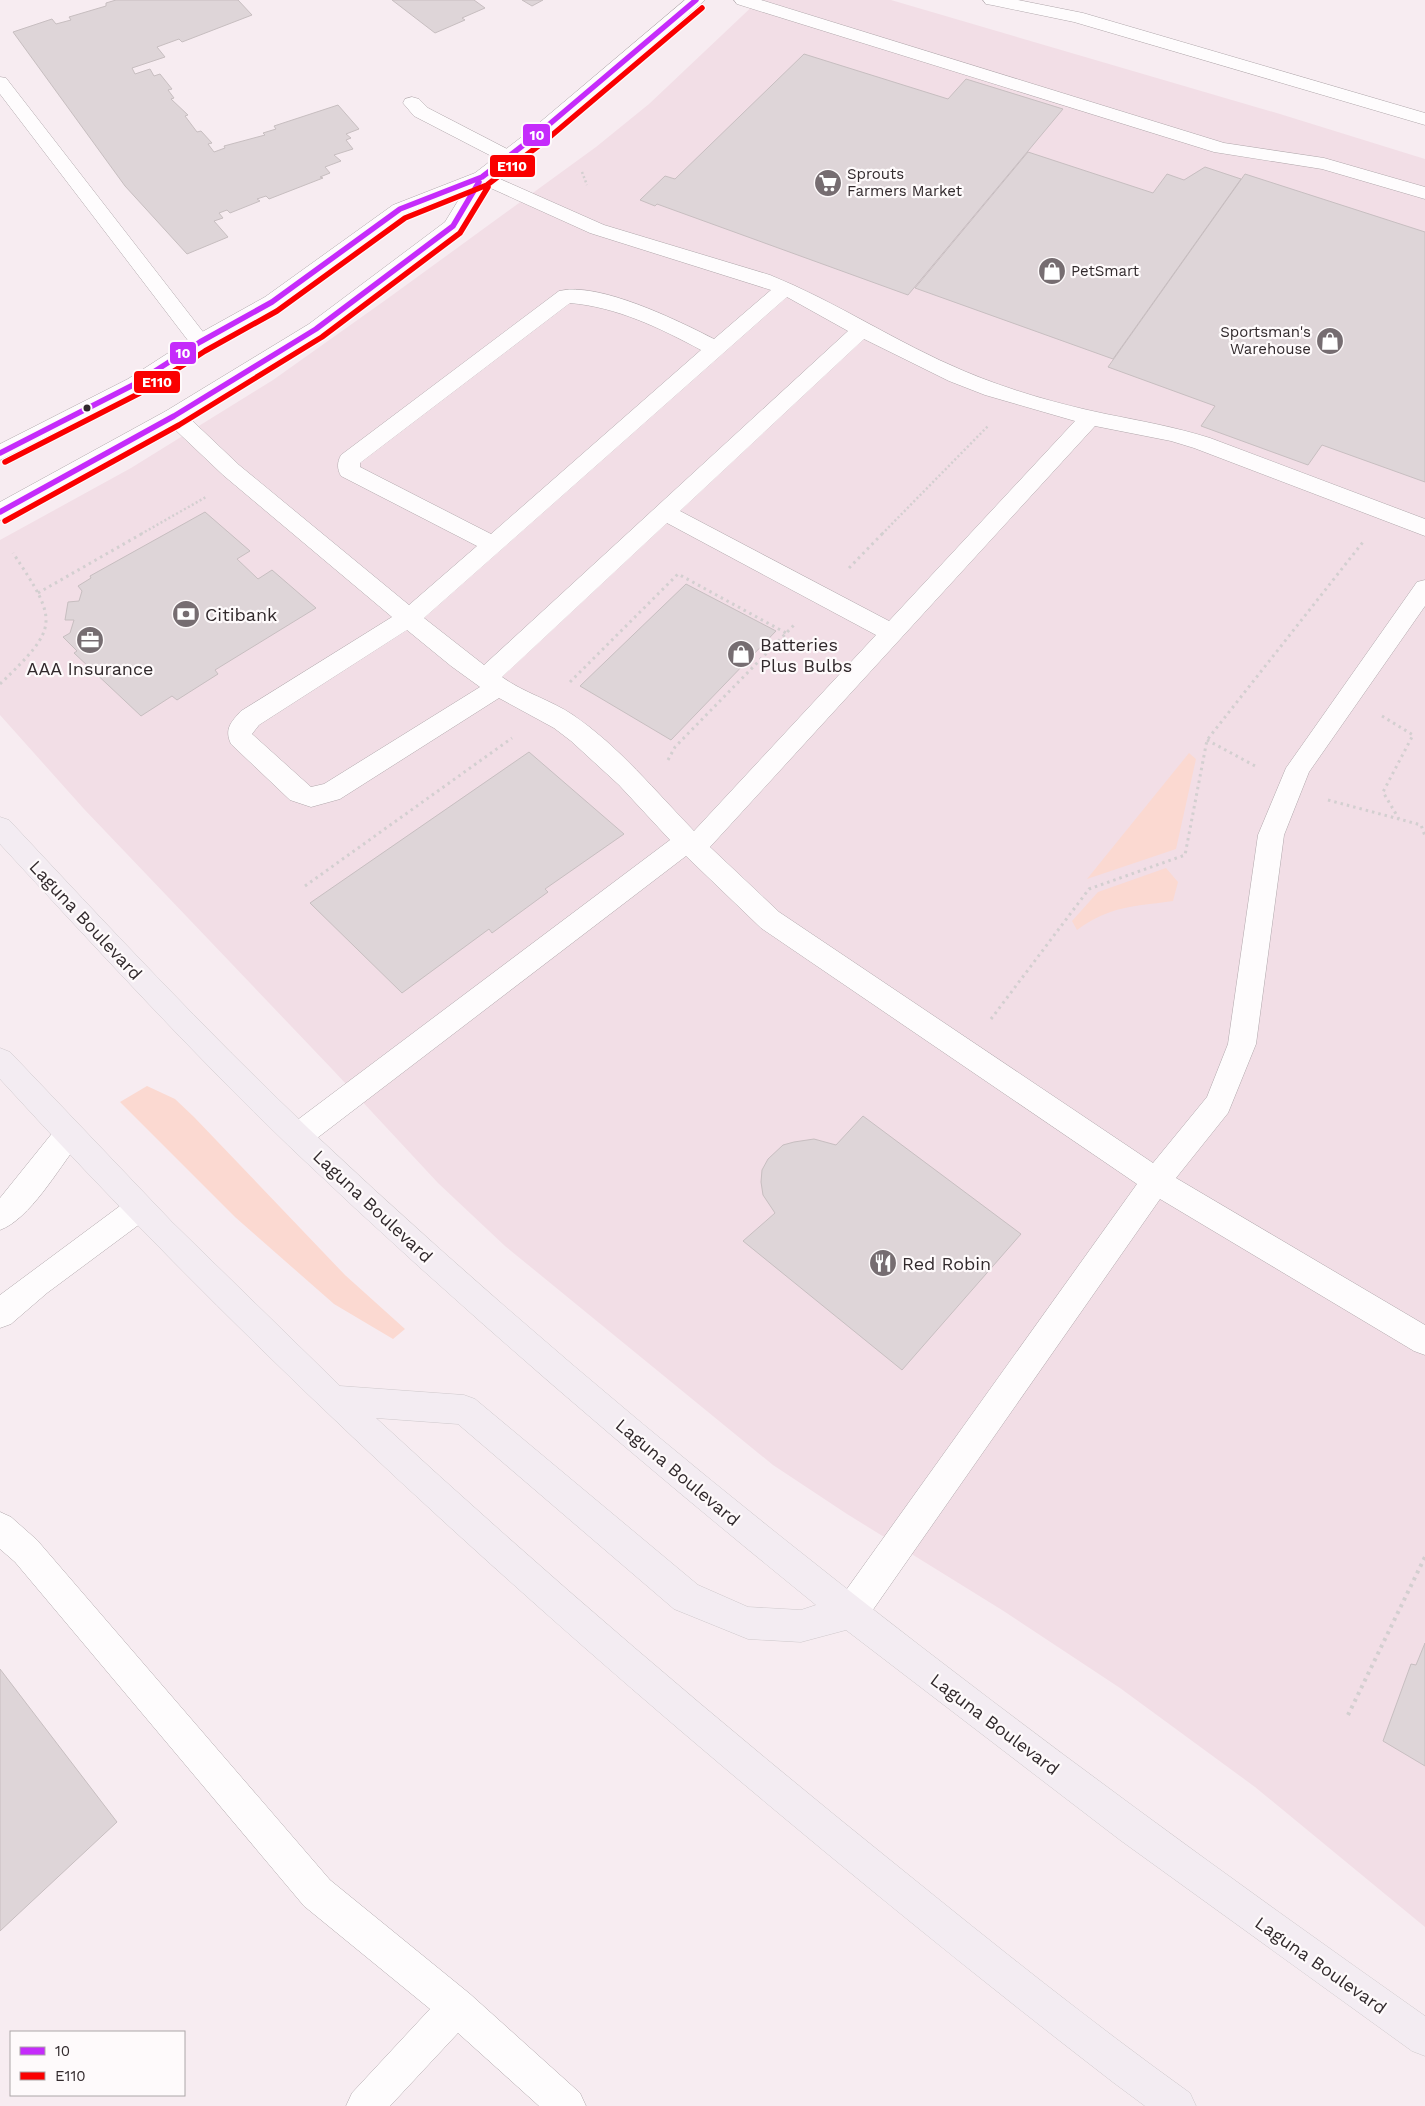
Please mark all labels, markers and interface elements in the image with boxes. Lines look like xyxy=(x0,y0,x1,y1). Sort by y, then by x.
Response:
line badge: 10 xyxy=(522,123,551,147)
text: 10 xyxy=(529,127,545,143)
line badge: E110 xyxy=(489,154,536,178)
text: E110 xyxy=(497,158,527,174)
place label: Sprouts Farmers Market xyxy=(847,165,963,200)
supermarket icon: Sprouts Farmers Market xyxy=(813,168,843,198)
shop icon: PetSmart xyxy=(1037,256,1067,286)
place label: PetSmart xyxy=(1071,262,1140,280)
place label: Sportsman's Warehouse xyxy=(1220,323,1311,358)
shop icon: Sportsman's Warehouse xyxy=(1315,326,1345,356)
line badge: 10 xyxy=(169,341,197,365)
text: 10 xyxy=(175,345,191,361)
line badge: E110 xyxy=(133,370,181,394)
text: E110 xyxy=(142,374,172,390)
unlabelled marker xyxy=(82,403,92,413)
bank icon: Citibank xyxy=(171,599,201,629)
place label: Citibank xyxy=(205,604,277,625)
office icon: AAA Insurance xyxy=(75,625,105,655)
place label: Batteries Plus Bulbs xyxy=(760,634,852,676)
shop icon: Batteries Plus Bulbs xyxy=(726,639,756,669)
place label: AAA Insurance xyxy=(27,658,153,679)
street label: Laguna Boulevard xyxy=(25,856,147,984)
street label: Laguna Boulevard xyxy=(309,1145,437,1267)
restaurant icon: Red Robin xyxy=(868,1248,898,1278)
place label: Red Robin xyxy=(902,1253,991,1274)
street label: Laguna Boulevard xyxy=(612,1414,744,1530)
street label: Laguna Boulevard xyxy=(927,1669,1063,1779)
street label: Laguna Boulevard xyxy=(1251,1912,1391,2018)
legend xyxy=(10,2031,185,2096)
text: 10 xyxy=(55,2042,70,2060)
text: E110 xyxy=(55,2067,86,2085)

